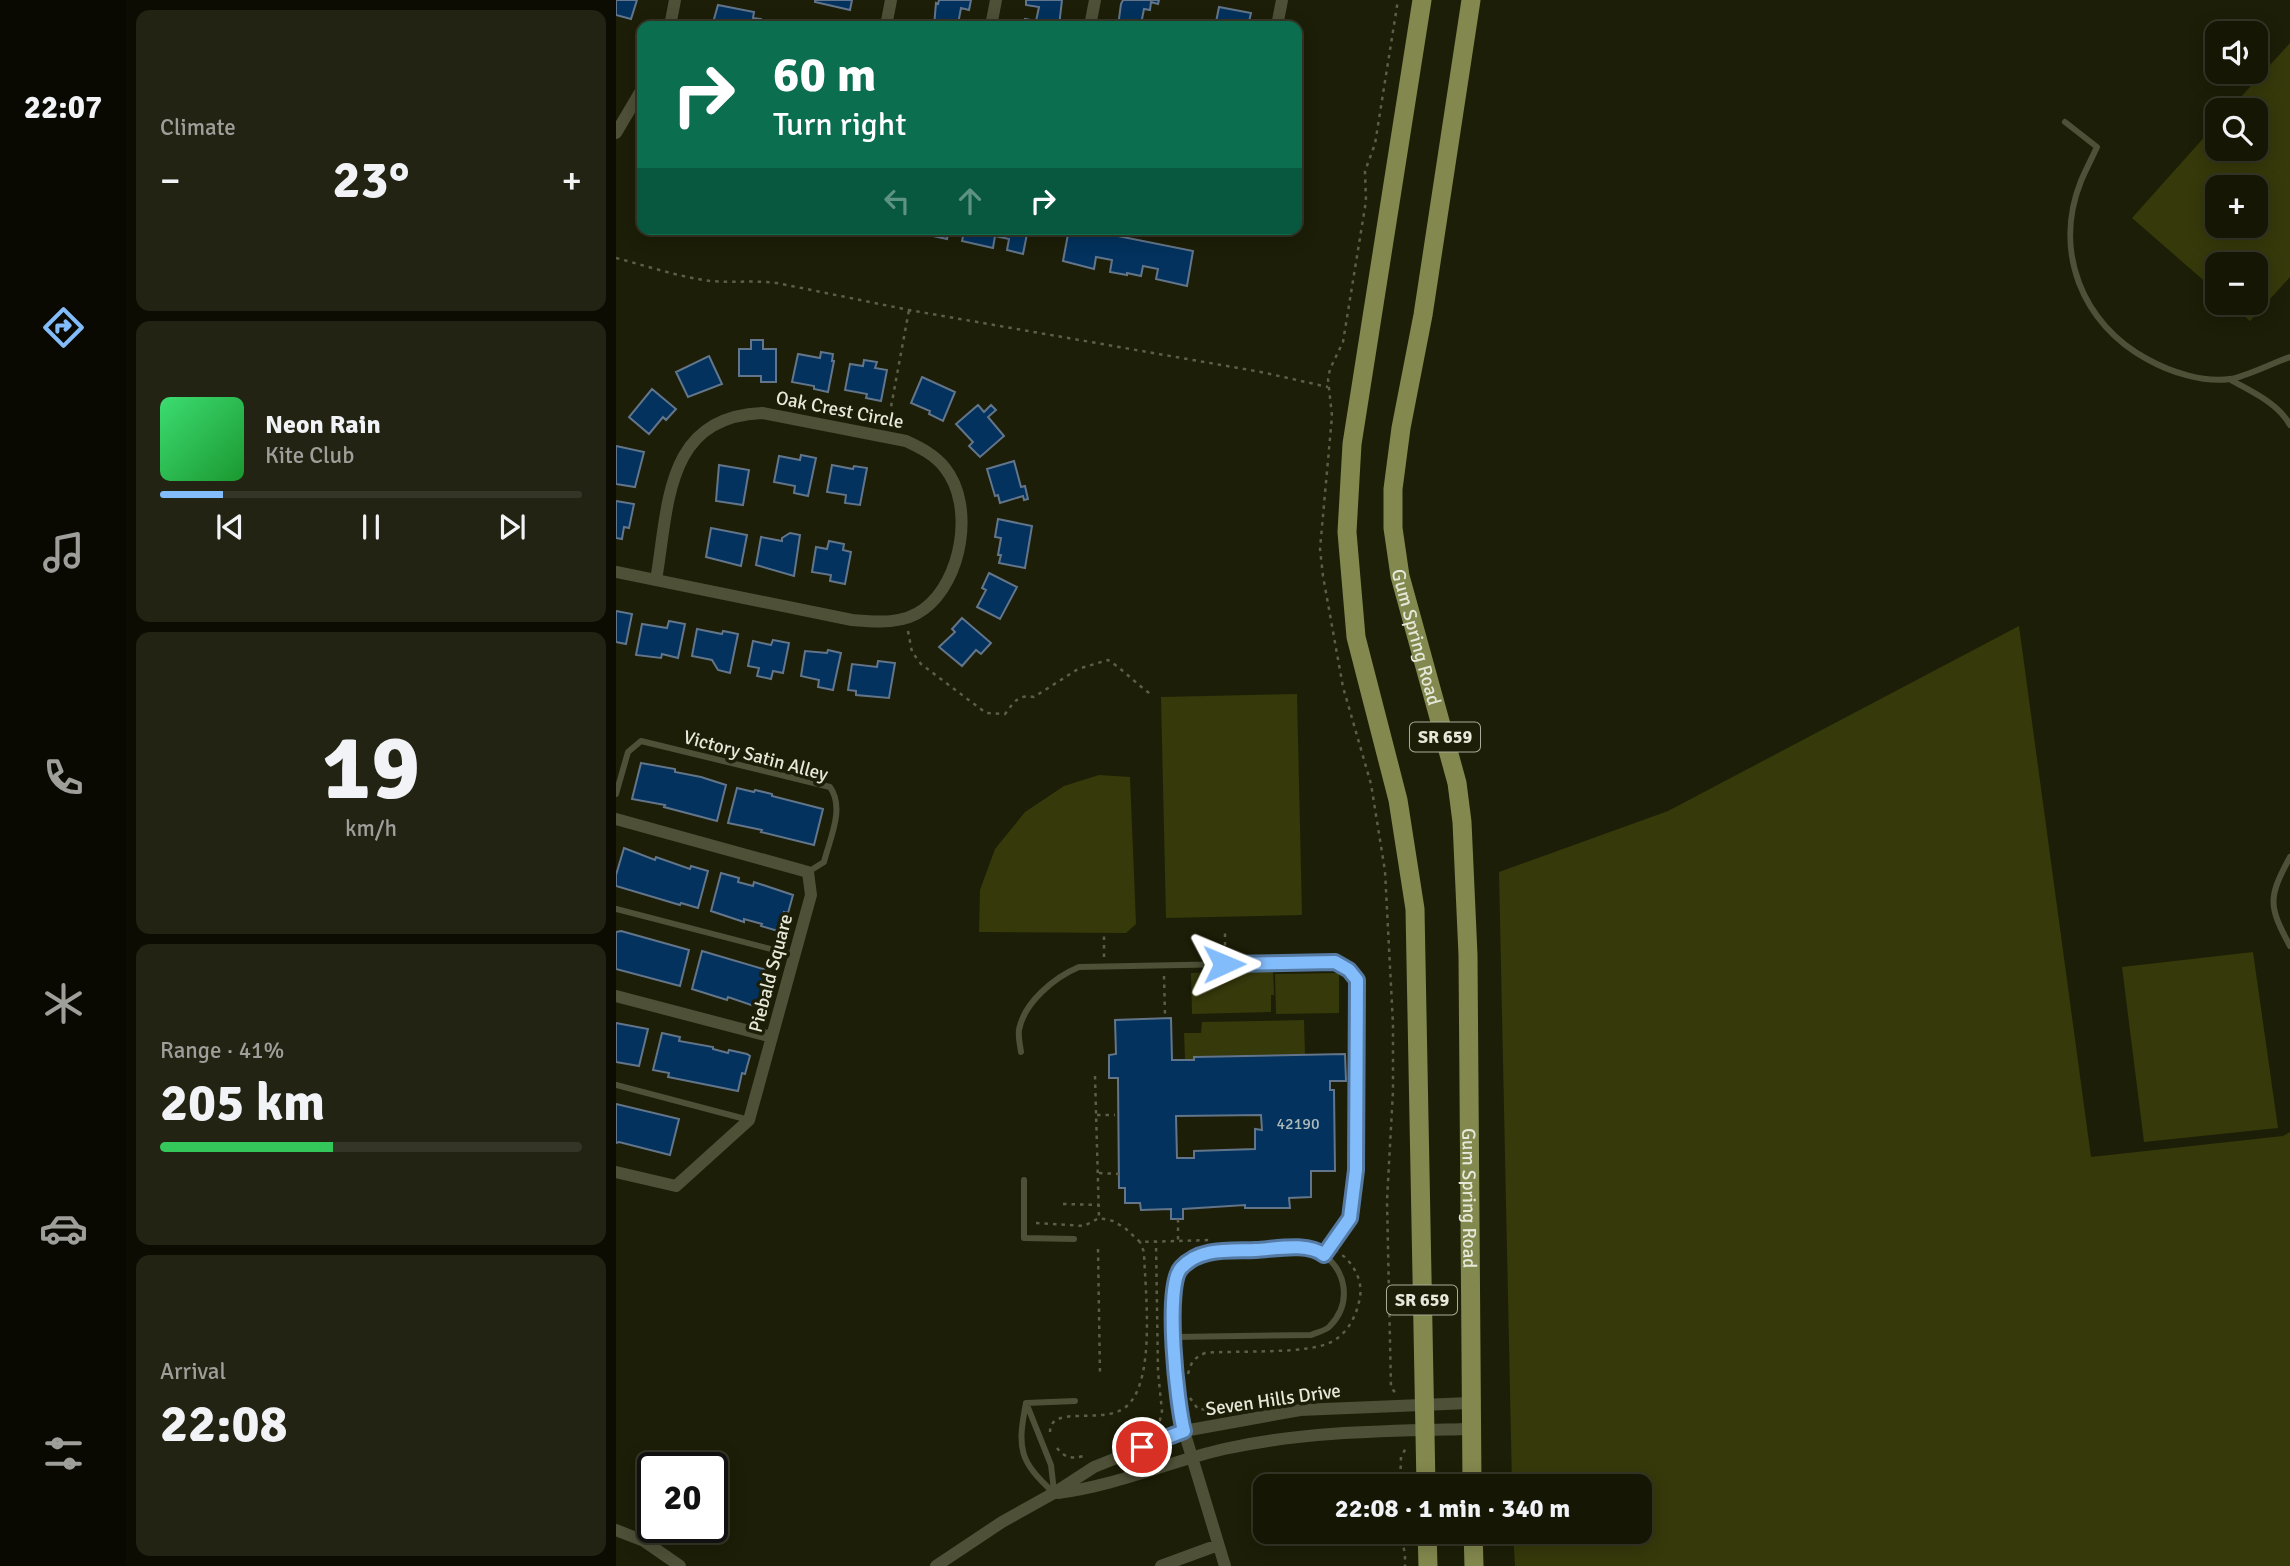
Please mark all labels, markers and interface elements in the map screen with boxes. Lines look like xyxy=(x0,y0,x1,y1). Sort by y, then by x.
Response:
map controls xyxy=(2205,21,2268,315)
button: sound xyxy=(2205,21,2268,84)
text: 60 m xyxy=(773,45,876,105)
icon: right xyxy=(658,49,749,140)
text: 22:07 xyxy=(24,88,102,127)
button: search xyxy=(2205,98,2268,161)
text: Turn right xyxy=(773,105,906,144)
text: Climate xyxy=(160,113,236,142)
text: 23° xyxy=(333,148,409,212)
text: − xyxy=(160,157,181,204)
text: + xyxy=(561,157,582,204)
button: + xyxy=(2205,175,2268,238)
icon: left xyxy=(878,182,916,220)
icon: ahead xyxy=(951,182,989,220)
icon: right xyxy=(1024,182,1062,220)
button: − xyxy=(2205,252,2268,315)
icon: directions xyxy=(39,303,88,352)
street label: Oak Crest Circle xyxy=(774,386,906,434)
text: Neon Rain xyxy=(265,409,381,441)
text: Kite Club xyxy=(265,441,354,470)
icon: previous xyxy=(211,508,249,546)
icon: pause xyxy=(352,508,390,546)
icon: next xyxy=(493,508,531,546)
icon: music xyxy=(39,528,88,577)
street label: Gum Spring Road xyxy=(1386,567,1446,708)
text: 19 xyxy=(322,712,420,825)
road number: SR 659 xyxy=(1410,722,1480,752)
street label: Victory Satin Alley xyxy=(681,725,831,787)
icon: phone xyxy=(39,753,88,802)
text: km/h xyxy=(345,814,397,843)
street label: Piebald Square xyxy=(744,911,798,1035)
position arrow xyxy=(1187,927,1261,1001)
icon: climate xyxy=(39,979,88,1028)
text: Range · 41% xyxy=(160,1036,284,1065)
text: 205 km xyxy=(160,1071,325,1135)
house number: 42190 xyxy=(1276,1114,1320,1134)
street label: Gum Spring Road xyxy=(1456,1128,1481,1268)
icon: car xyxy=(39,1204,88,1253)
road number: SR 659 xyxy=(1387,1286,1457,1315)
text: Arrival xyxy=(160,1357,226,1386)
street label: Seven Hills Drive xyxy=(1204,1379,1342,1421)
text: 22:08 xyxy=(160,1392,288,1456)
pin xyxy=(1112,1417,1172,1477)
icon: arrive xyxy=(1123,1428,1161,1466)
icon: filters xyxy=(39,1429,88,1478)
speed limit sign: 20 xyxy=(637,1452,728,1543)
text: 22:08 · 1 min · 340 m xyxy=(1335,1493,1570,1525)

